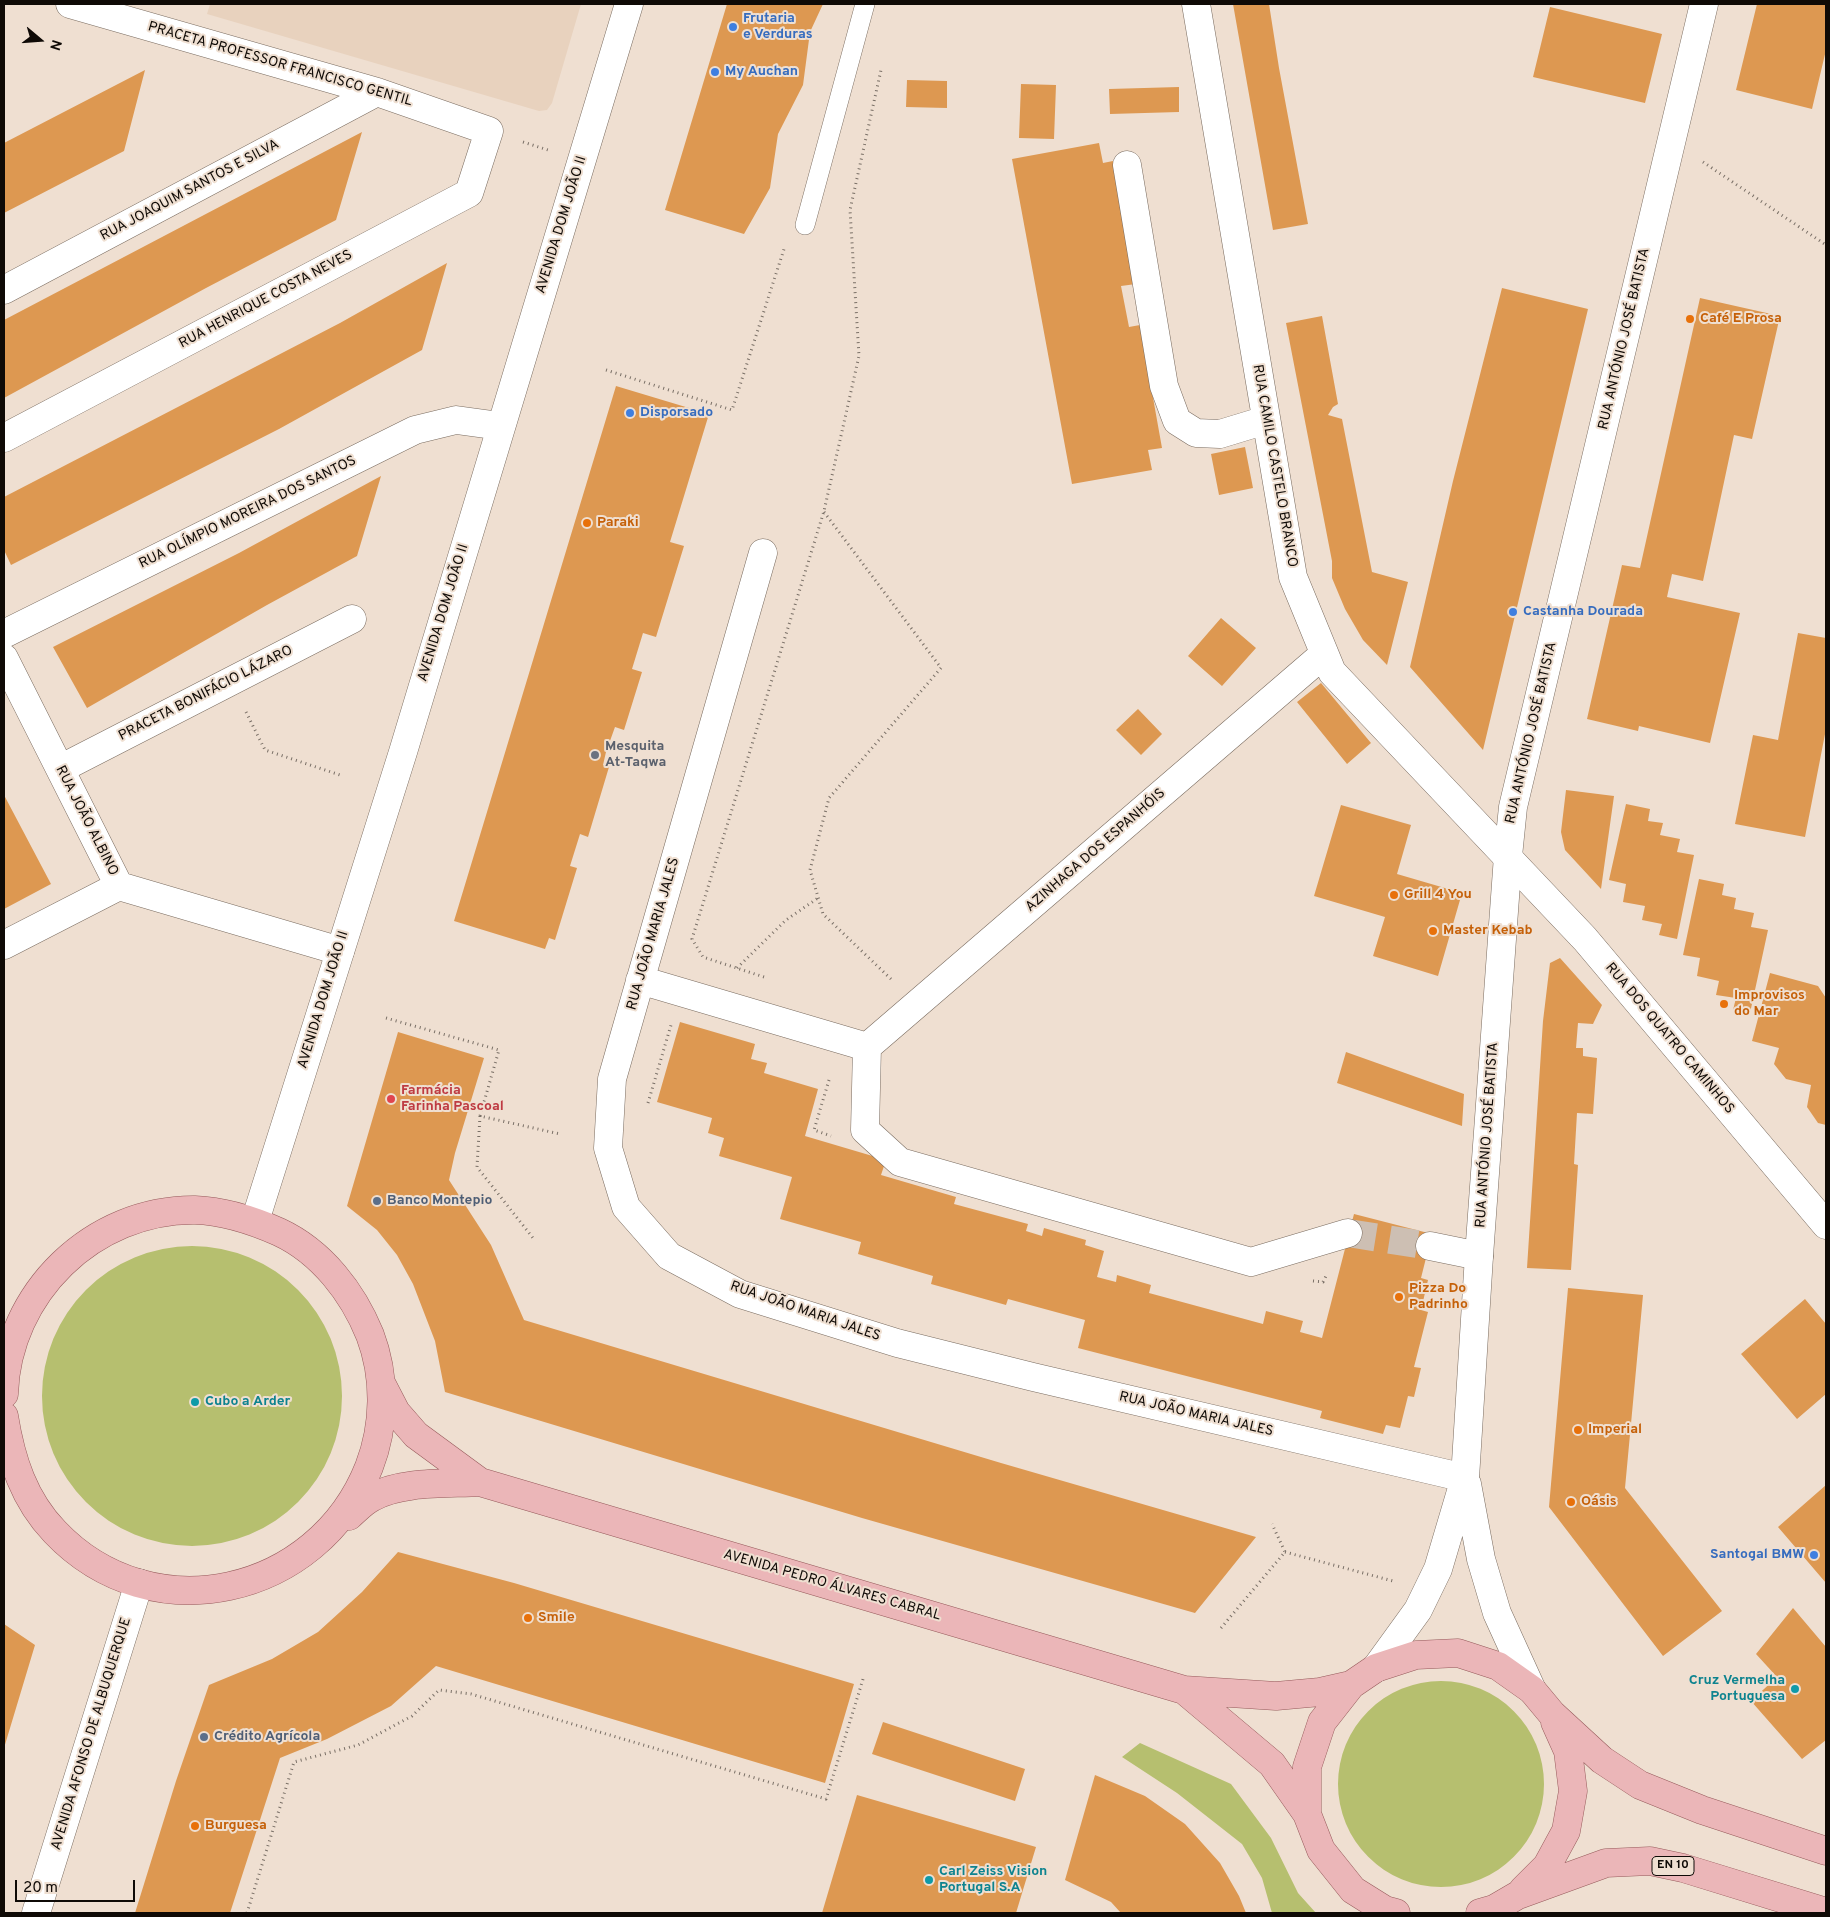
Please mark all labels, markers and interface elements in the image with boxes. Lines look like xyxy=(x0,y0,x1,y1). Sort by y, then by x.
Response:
place label: Frutaria e Verduras xyxy=(743,11,813,44)
north arrow xyxy=(15,15,65,65)
street label: PRACETA PROFESSOR FRANCISCO GENTIL xyxy=(146,19,414,111)
marker: Frutaria e Verduras xyxy=(727,21,739,33)
text: N xyxy=(45,37,64,52)
place label: My Auchan xyxy=(725,64,798,80)
marker: My Auchan xyxy=(709,66,721,78)
street label: RUA JOAQUIM SANTOS E SILVA xyxy=(98,137,282,245)
street label: AVENIDA DOM JOÃO II xyxy=(533,154,591,296)
street label: RUA ANTÓNIO JOSÉ BATISTA xyxy=(1596,246,1654,432)
street label: RUA HENRIQUE COSTA NEVES xyxy=(177,247,355,353)
place label: Café E Prosa xyxy=(1700,311,1782,327)
marker: Café E Prosa xyxy=(1684,313,1696,325)
street label: RUA CAMILO CASTELO BRANCO xyxy=(1248,363,1300,569)
place label: Disporsado xyxy=(640,405,713,421)
marker: Disporsado xyxy=(624,407,636,419)
street label: RUA OLÍMPIO MOREIRA DOS SANTOS xyxy=(137,453,359,573)
place label: Paraki xyxy=(597,515,639,531)
marker: Paraki xyxy=(581,517,593,529)
street label: AVENIDA DOM JOÃO II xyxy=(415,542,473,684)
place label: Castanha Dourada xyxy=(1523,604,1643,620)
marker: Castanha Dourada xyxy=(1507,606,1519,618)
street label: RUA ANTÓNIO JOSÉ BATISTA xyxy=(1503,640,1561,826)
street label: PRACETA BONIFÁCIO LÁZARO xyxy=(116,643,296,745)
place label: Mesquita At-Taqwa xyxy=(605,739,666,772)
marker: Mesquita At-Taqwa xyxy=(589,749,601,761)
street label: RUA JOÃO ALBINO xyxy=(51,763,121,879)
street label: AZINHAGA DOS ESPANHÓIS xyxy=(1023,786,1169,916)
street label: RUA JOÃO MARIA JALES xyxy=(624,856,684,1012)
place label: Grill 4 You xyxy=(1404,887,1472,903)
marker: Grill 4 You xyxy=(1388,889,1400,901)
place label: Master Kebab xyxy=(1443,923,1533,939)
marker: Master Kebab xyxy=(1427,925,1439,937)
street label: AVENIDA DOM JOÃO II xyxy=(295,929,353,1071)
street label: RUA DOS QUATRO CAMINHOS xyxy=(1601,960,1737,1118)
place label: Improvisos do Mar xyxy=(1734,988,1805,1020)
marker: Improvisos do Mar xyxy=(1718,998,1730,1010)
street label: RUA ANTÓNIO JOSÉ BATISTA xyxy=(1473,1042,1503,1228)
place label: Farmácia Farinha Pascoal xyxy=(401,1083,504,1116)
marker: Farmácia Farinha Pascoal xyxy=(385,1093,397,1105)
place label: Banco Montepio xyxy=(387,1193,492,1209)
marker: Banco Montepio xyxy=(371,1195,383,1207)
street label: RUA JOÃO MARIA JALES xyxy=(728,1278,882,1346)
place label: Pizza Do Padrinho xyxy=(1409,1281,1468,1314)
marker: Pizza Do Padrinho xyxy=(1393,1291,1405,1303)
street label: RUA JOÃO MARIA JALES xyxy=(1117,1389,1275,1441)
place label: Cubo a Arder xyxy=(205,1394,290,1410)
marker: Cubo a Arder xyxy=(189,1396,201,1408)
place label: Imperial xyxy=(1588,1422,1642,1438)
marker: Imperial xyxy=(1572,1424,1584,1436)
place label: Oásis xyxy=(1581,1494,1617,1510)
marker: Oásis xyxy=(1565,1496,1577,1508)
street label: AVENIDA PEDRO ÁLVARES CABRAL xyxy=(721,1547,943,1625)
place label: Santogal BMW xyxy=(1710,1547,1804,1563)
marker: Santogal BMW xyxy=(1808,1549,1820,1561)
place label: Smile xyxy=(538,1610,575,1626)
marker: Smile xyxy=(522,1612,534,1624)
street label: AVENIDA AFONSO DE ALBUQUERQUE xyxy=(49,1616,135,1852)
place label: Cruz Vermelha Portuguesa xyxy=(1689,1673,1785,1705)
marker: Cruz Vermelha Portuguesa xyxy=(1789,1683,1801,1695)
place label: Crédito Agrícola xyxy=(214,1729,320,1745)
marker: Crédito Agrícola xyxy=(198,1731,210,1743)
place label: Burguesa xyxy=(205,1818,267,1834)
marker: Burguesa xyxy=(189,1820,201,1832)
road number: EN 10 xyxy=(1652,1856,1694,1875)
place label: Carl Zeiss Vision Portugal S.A xyxy=(939,1864,1047,1896)
scale bar xyxy=(18,1870,138,1902)
marker: Carl Zeiss Vision Portugal S.A xyxy=(923,1874,935,1886)
text: 20 m xyxy=(23,1879,58,1898)

